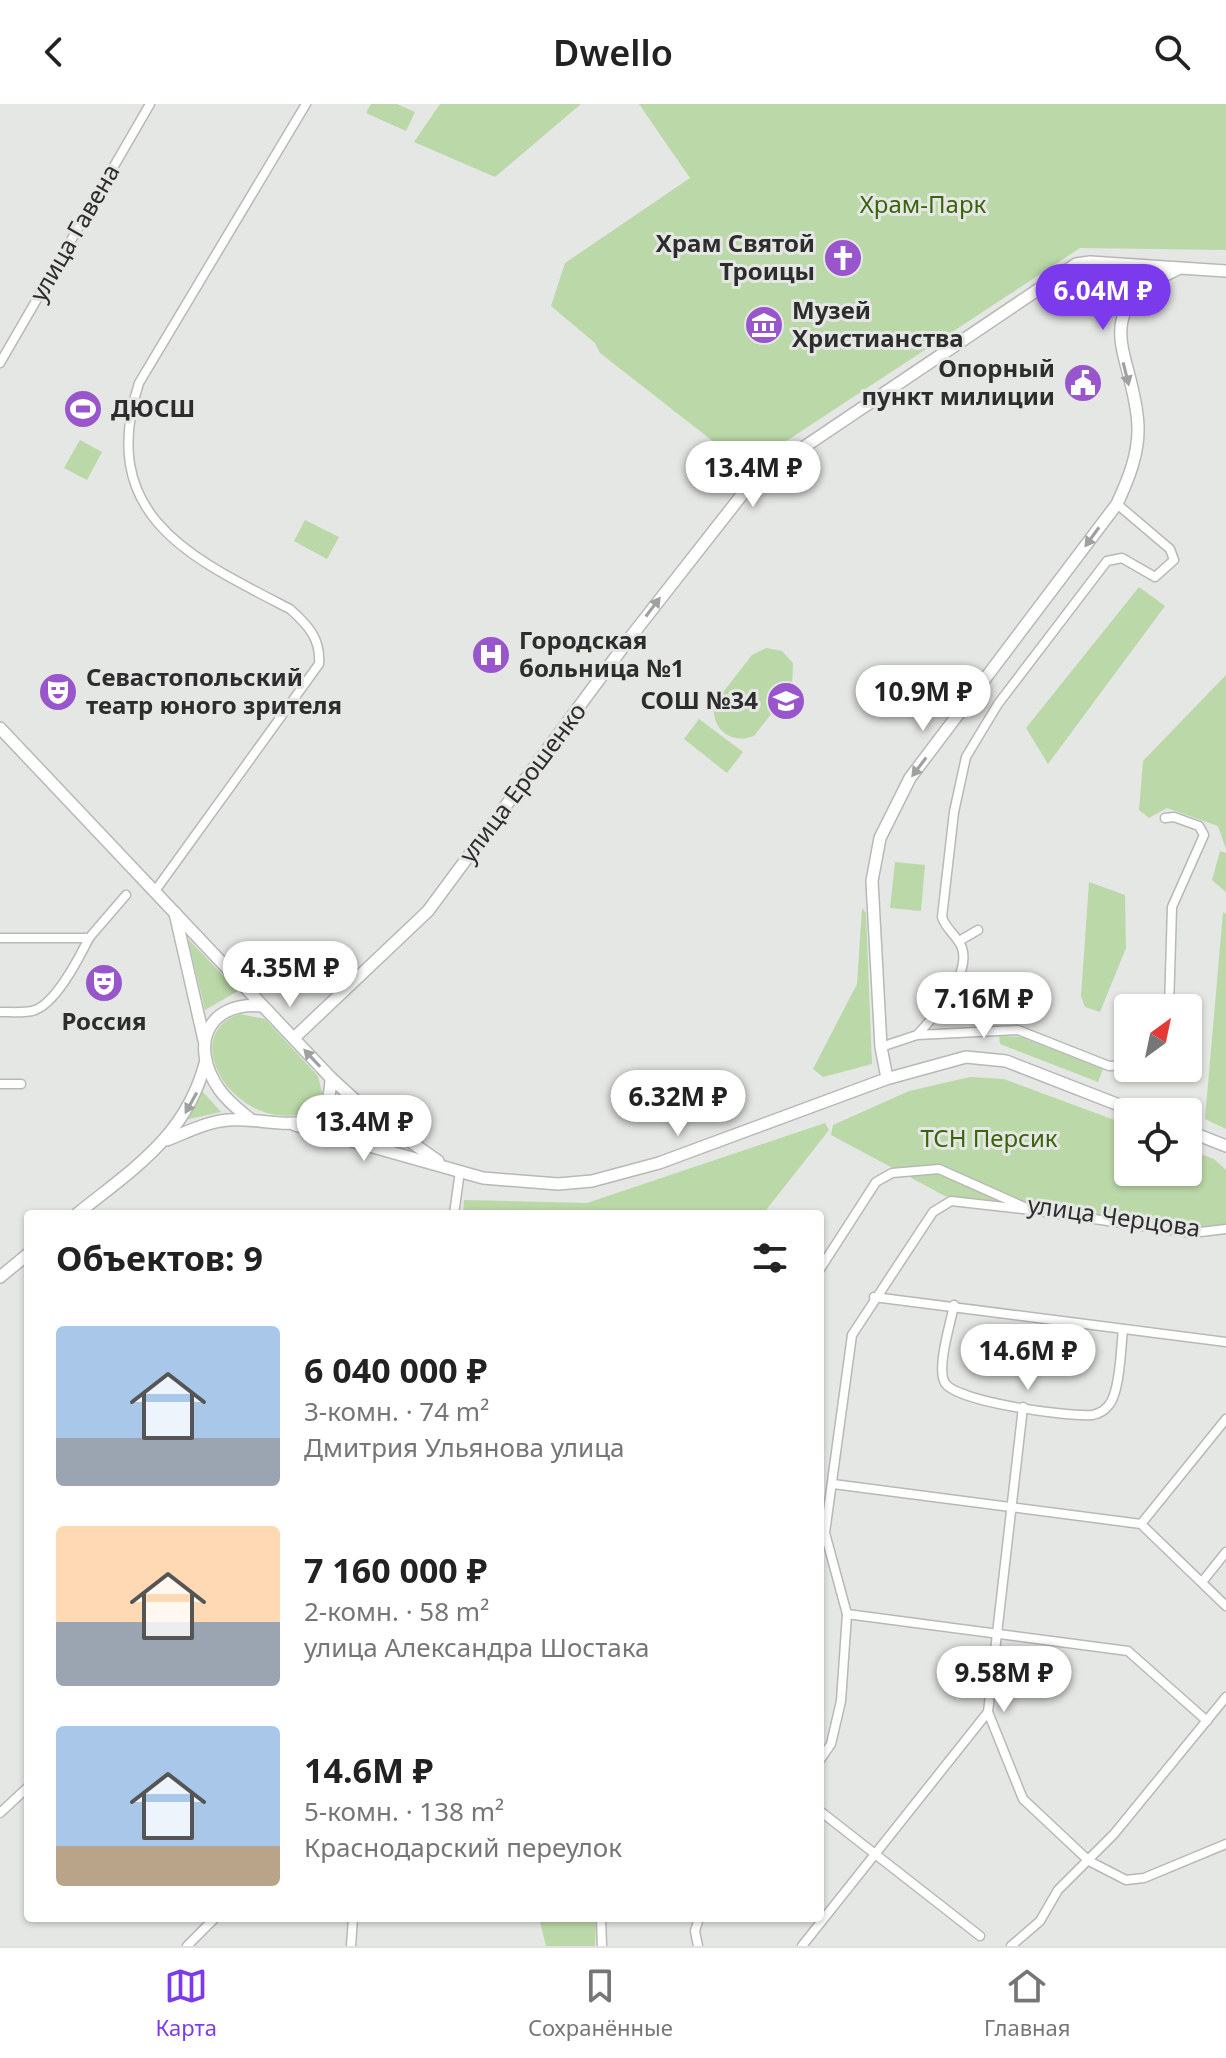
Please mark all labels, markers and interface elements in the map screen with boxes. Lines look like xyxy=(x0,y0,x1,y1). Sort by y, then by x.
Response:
text: Dwello xyxy=(553,28,673,77)
icon: back xyxy=(32,30,76,74)
icon: search xyxy=(1150,30,1194,74)
street label: улица Гавена xyxy=(21,157,126,307)
park label: Храм-Парк xyxy=(860,187,986,220)
place label: Храм Святой Троицы xyxy=(656,226,815,287)
church icon: Храм Святой Троицы xyxy=(822,237,864,279)
pin: 6.04M ₽ xyxy=(1029,264,1177,332)
text: 6.04M ₽ xyxy=(1054,272,1152,308)
place label: Музей Христианства xyxy=(792,293,964,354)
museum icon: Музей Христианства xyxy=(743,304,785,346)
place label: Опорный пункт милиции xyxy=(861,351,1055,412)
public building icon: Опорный пункт милиции xyxy=(1062,362,1104,404)
one-way arrow xyxy=(1121,362,1133,387)
sports icon: ДЮСШ xyxy=(62,388,104,430)
place label: ДЮСШ xyxy=(111,391,195,424)
pin: 13.4M ₽ xyxy=(679,441,827,509)
text: 13.4M ₽ xyxy=(704,449,802,485)
one-way arrow xyxy=(1084,526,1100,548)
one-way arrow xyxy=(645,597,661,617)
place label: Городская больница №1 xyxy=(519,623,684,684)
hospital icon: Городская больница №1 xyxy=(470,634,512,676)
place label: Севастопольский театр юного зрителя xyxy=(86,660,342,721)
pin: 10.9M ₽ xyxy=(849,665,997,733)
theatre icon: Севастопольский театр юного зрителя xyxy=(37,671,79,713)
text: 10.9M ₽ xyxy=(874,673,972,709)
school or university icon: СОШ №34 xyxy=(765,680,807,722)
place label: СОШ №34 xyxy=(640,683,758,716)
street label: улица Ерошенко xyxy=(451,695,593,869)
one-way arrow xyxy=(911,757,927,777)
pin: 4.35M ₽ xyxy=(216,941,364,1009)
text: 4.35M ₽ xyxy=(241,949,339,985)
theatre icon: Россия xyxy=(83,962,125,1004)
pin: 7.16M ₽ xyxy=(910,972,1058,1040)
text: 7.16M ₽ xyxy=(935,980,1033,1016)
north arrow xyxy=(1114,994,1202,1082)
map controls xyxy=(1114,994,1202,1186)
place label: Россия xyxy=(61,1004,147,1037)
one-way arrow xyxy=(304,1049,322,1068)
pin: 6.32M ₽ xyxy=(604,1070,752,1138)
text: 6.32M ₽ xyxy=(629,1078,727,1114)
one-way arrow xyxy=(184,1091,198,1114)
pin: 13.4M ₽ xyxy=(290,1095,438,1163)
button: locate xyxy=(1114,1098,1202,1186)
text: 13.4M ₽ xyxy=(315,1103,413,1139)
park label: ТСН Персик xyxy=(920,1121,1058,1154)
street label: улица Черцова xyxy=(1026,1187,1203,1244)
text: Объектов: 9 xyxy=(56,1235,263,1281)
icon: filters xyxy=(748,1236,792,1280)
pin: 14.6M ₽ xyxy=(954,1324,1102,1392)
text: 14.6M ₽ xyxy=(979,1332,1077,1368)
text: 6 040 000 ₽ xyxy=(304,1347,487,1393)
icon: home xyxy=(120,1358,216,1454)
text: 3-комн. · 74 m² xyxy=(304,1393,489,1429)
text: Дмитрия Ульянова улица xyxy=(304,1429,625,1465)
text: 7 160 000 ₽ xyxy=(304,1547,487,1593)
icon: home xyxy=(120,1558,216,1654)
text: 2-комн. · 58 m² xyxy=(304,1593,489,1629)
text: улица Александра Шостака xyxy=(304,1629,649,1665)
pin: 9.58M ₽ xyxy=(930,1646,1078,1714)
text: 9.58M ₽ xyxy=(955,1654,1053,1690)
text: 14.6M ₽ xyxy=(304,1747,433,1793)
icon: home xyxy=(120,1758,216,1854)
text: 5-комн. · 138 m² xyxy=(304,1793,504,1829)
text: Краснодарский переулок xyxy=(304,1829,622,1865)
tab: Карта xyxy=(156,1964,217,2042)
tab: Сохранённые xyxy=(528,1964,673,2042)
tab: Главная xyxy=(984,1964,1070,2042)

